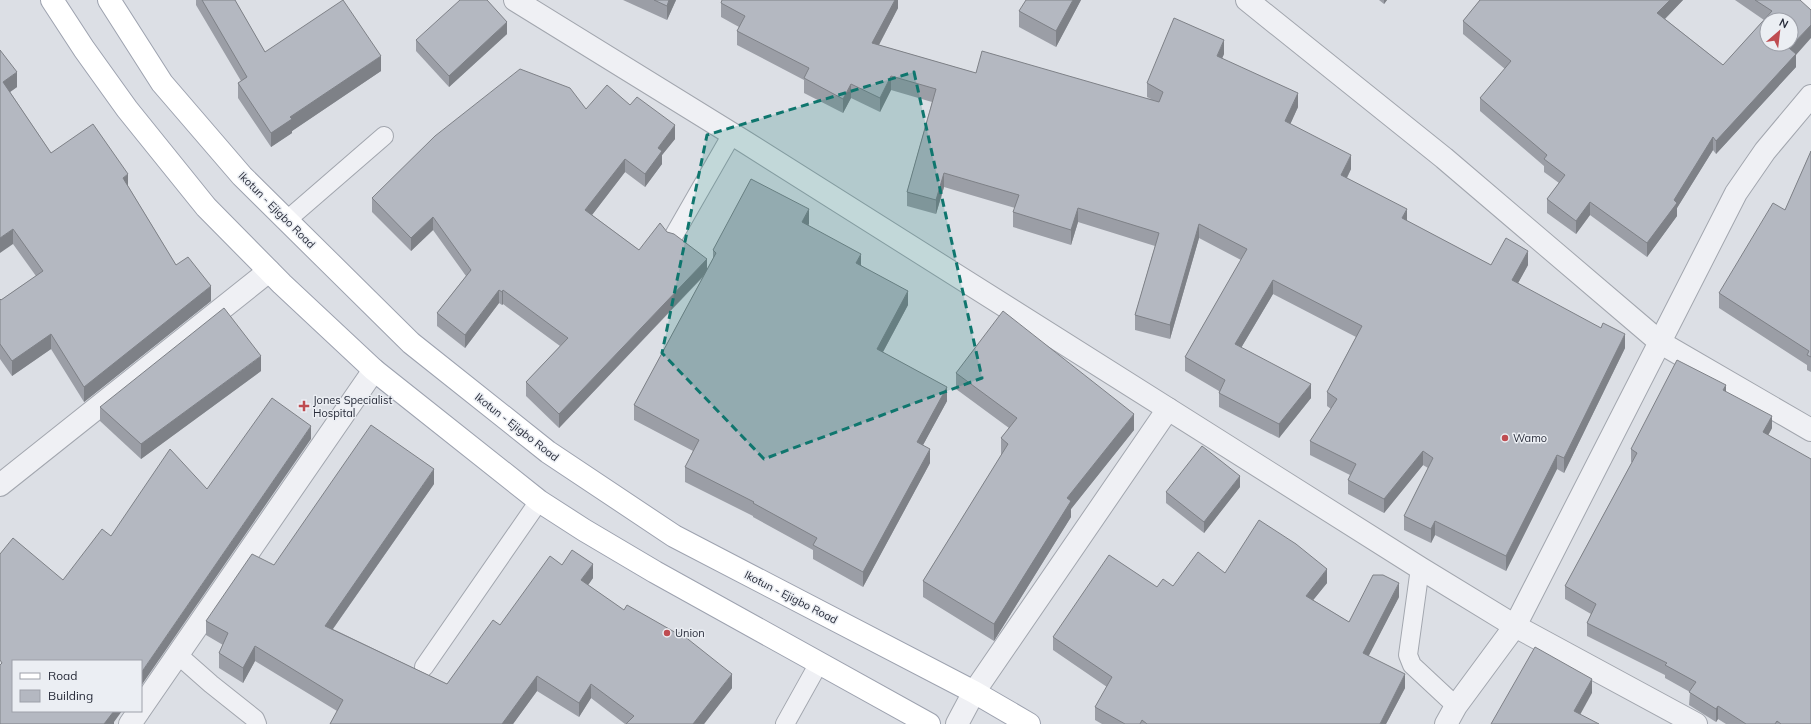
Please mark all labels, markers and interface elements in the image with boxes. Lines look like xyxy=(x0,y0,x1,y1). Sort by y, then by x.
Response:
north arrow xyxy=(1759,12,1799,52)
text: N xyxy=(1777,15,1791,31)
street label: Ikotun - Ejigbo Road xyxy=(236,169,318,251)
street label: Ikotun - Ejigbo Road xyxy=(472,390,562,464)
place label: Jones Specialist Hospital xyxy=(313,393,392,420)
marker: Jones Specialist Hospital xyxy=(298,400,310,412)
place label: Wamo xyxy=(1513,431,1547,445)
marker: Wamo xyxy=(1500,433,1510,443)
street label: Ikotun - Ejigbo Road xyxy=(742,567,840,627)
place label: Union xyxy=(675,626,705,640)
marker: Union xyxy=(662,628,672,638)
legend xyxy=(12,660,142,712)
text: Road xyxy=(48,668,77,683)
text: Building xyxy=(48,688,93,703)

